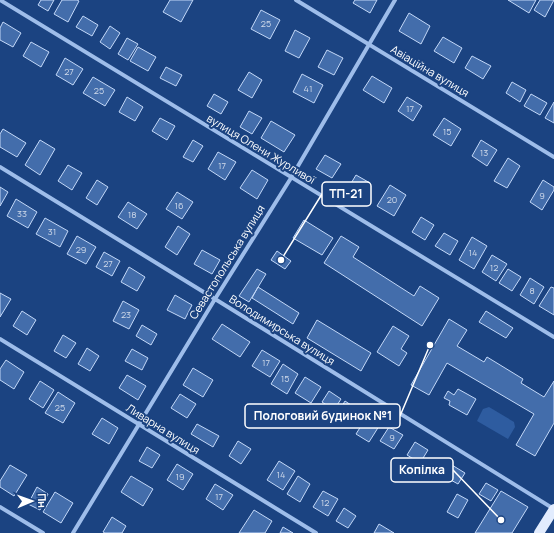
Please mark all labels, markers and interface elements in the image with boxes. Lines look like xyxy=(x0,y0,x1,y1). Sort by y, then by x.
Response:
house number: 25 xyxy=(261,17,271,30)
street label: Авіаційна вулиця xyxy=(388,41,472,100)
house number: 27 xyxy=(64,65,74,78)
house number: 41 xyxy=(304,82,312,95)
house number: 25 xyxy=(94,84,104,97)
house number: 17 xyxy=(406,102,414,115)
street label: вулиця Олени Журливої xyxy=(204,110,319,187)
house number: 15 xyxy=(443,125,451,138)
house number: 13 xyxy=(480,146,488,159)
house number: 17 xyxy=(218,159,226,172)
callout: ТП-21 xyxy=(322,182,371,206)
text: ТП-21 xyxy=(329,185,363,202)
house number: 9 xyxy=(539,189,545,202)
house number: 20 xyxy=(387,193,397,206)
house number: 16 xyxy=(174,199,184,212)
street label: Севастопольська вулиця xyxy=(185,202,268,322)
house number: 33 xyxy=(17,207,27,220)
house number: 18 xyxy=(128,208,136,221)
house number: 31 xyxy=(48,225,56,238)
house number: 29 xyxy=(76,243,86,256)
house number: 14 xyxy=(469,246,477,259)
house number: 27 xyxy=(103,257,113,270)
house number: 12 xyxy=(490,261,498,274)
house number: 8 xyxy=(529,284,535,297)
street label: Володимирська вулиця xyxy=(227,291,338,368)
house number: 23 xyxy=(121,308,131,321)
house number: 17 xyxy=(262,356,270,369)
house number: 15 xyxy=(281,372,289,385)
street label: Ливарна вулиця xyxy=(124,400,203,457)
house number: 25 xyxy=(55,401,65,414)
callout: Пологовий будинок №1 xyxy=(245,404,400,428)
text: Пологовий будинок №1 xyxy=(254,407,392,424)
house number: 9 xyxy=(389,431,395,444)
callout: Копілка xyxy=(391,458,453,482)
text: Копілка xyxy=(399,461,445,478)
house number: 14 xyxy=(277,468,285,481)
house number: 19 xyxy=(175,470,185,483)
north arrow xyxy=(12,481,52,521)
house number: 17 xyxy=(215,490,223,503)
text: Пн xyxy=(35,493,50,508)
house number: 12 xyxy=(321,496,329,509)

